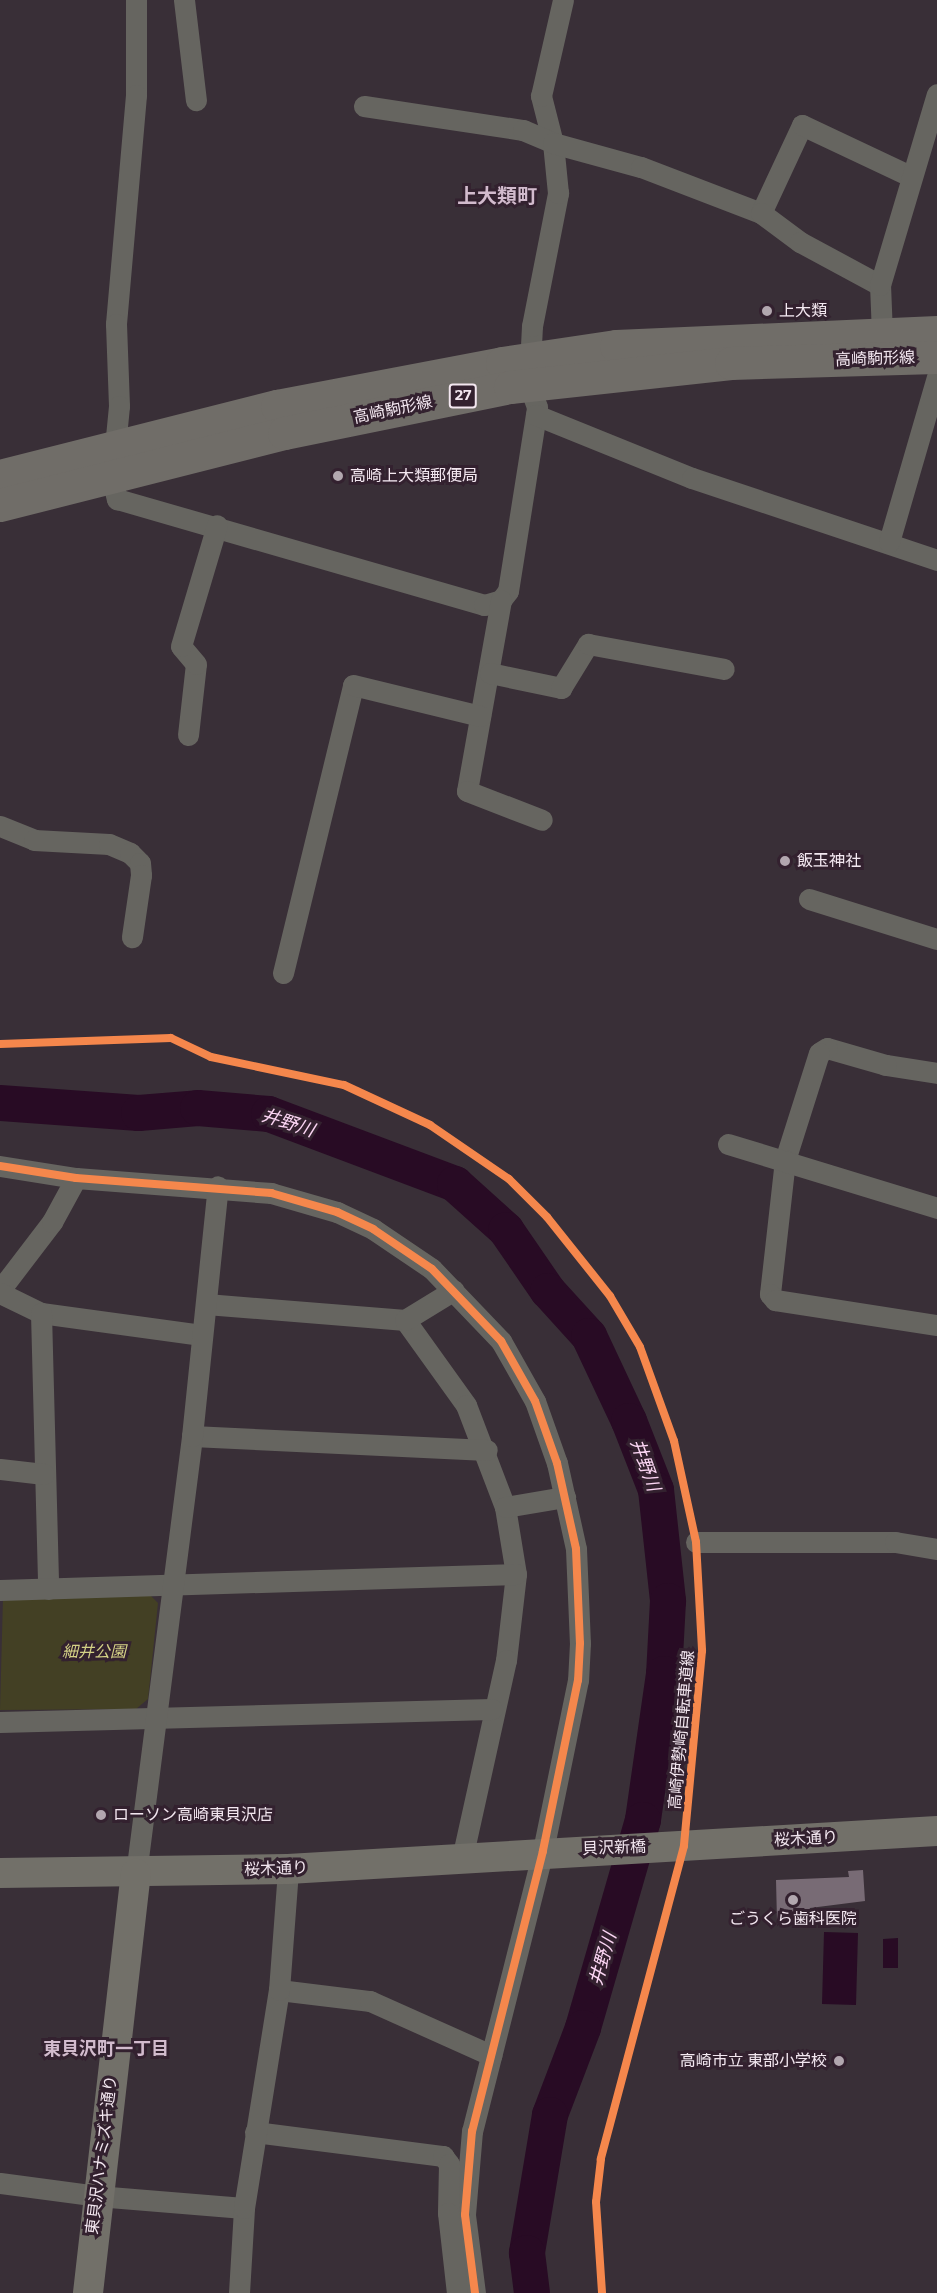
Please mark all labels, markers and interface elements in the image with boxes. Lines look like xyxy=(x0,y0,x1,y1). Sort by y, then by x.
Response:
district label: 上大類町 xyxy=(457,184,537,208)
place label: 上大類 xyxy=(779,301,827,321)
marker: 上大類 xyxy=(760,304,774,318)
street label: 高崎駒形線 xyxy=(835,348,915,370)
road number: 27 xyxy=(448,384,478,408)
street label: 高崎駒形線 xyxy=(352,392,434,428)
place label: 高崎上大類郵便局 xyxy=(350,466,478,486)
marker: 高崎上大類郵便局 xyxy=(331,469,345,483)
place label: 飯玉神社 xyxy=(797,851,861,871)
marker: 飯玉神社 xyxy=(778,854,792,868)
water label: 井野川 xyxy=(259,1104,317,1142)
water label: 井野川 xyxy=(626,1436,664,1494)
park label: 細井公園 xyxy=(62,1642,126,1662)
street label: 高崎伊勢崎自転車道線 xyxy=(665,1649,699,1811)
place label: ローソン高崎東貝沢店 xyxy=(113,1805,273,1825)
marker: ローソン高崎東貝沢店 xyxy=(94,1808,108,1822)
street label: 桜木通り xyxy=(774,1828,838,1850)
street label: 貝沢新橋 xyxy=(582,1837,646,1859)
street label: 桜木通り xyxy=(244,1858,308,1880)
marker: ごうくら歯科医院 xyxy=(786,1893,800,1907)
place label: ごうくら歯科医院 xyxy=(729,1909,857,1929)
water label: 井野川 xyxy=(585,1930,621,1988)
district label: 東貝沢町一丁目 xyxy=(43,2038,169,2060)
place label: 高崎市立 東部小学校 xyxy=(680,2051,827,2071)
marker: 高崎市立 東部小学校 xyxy=(832,2054,846,2068)
street label: 東貝沢ハナミズキ通り xyxy=(83,2074,121,2236)

